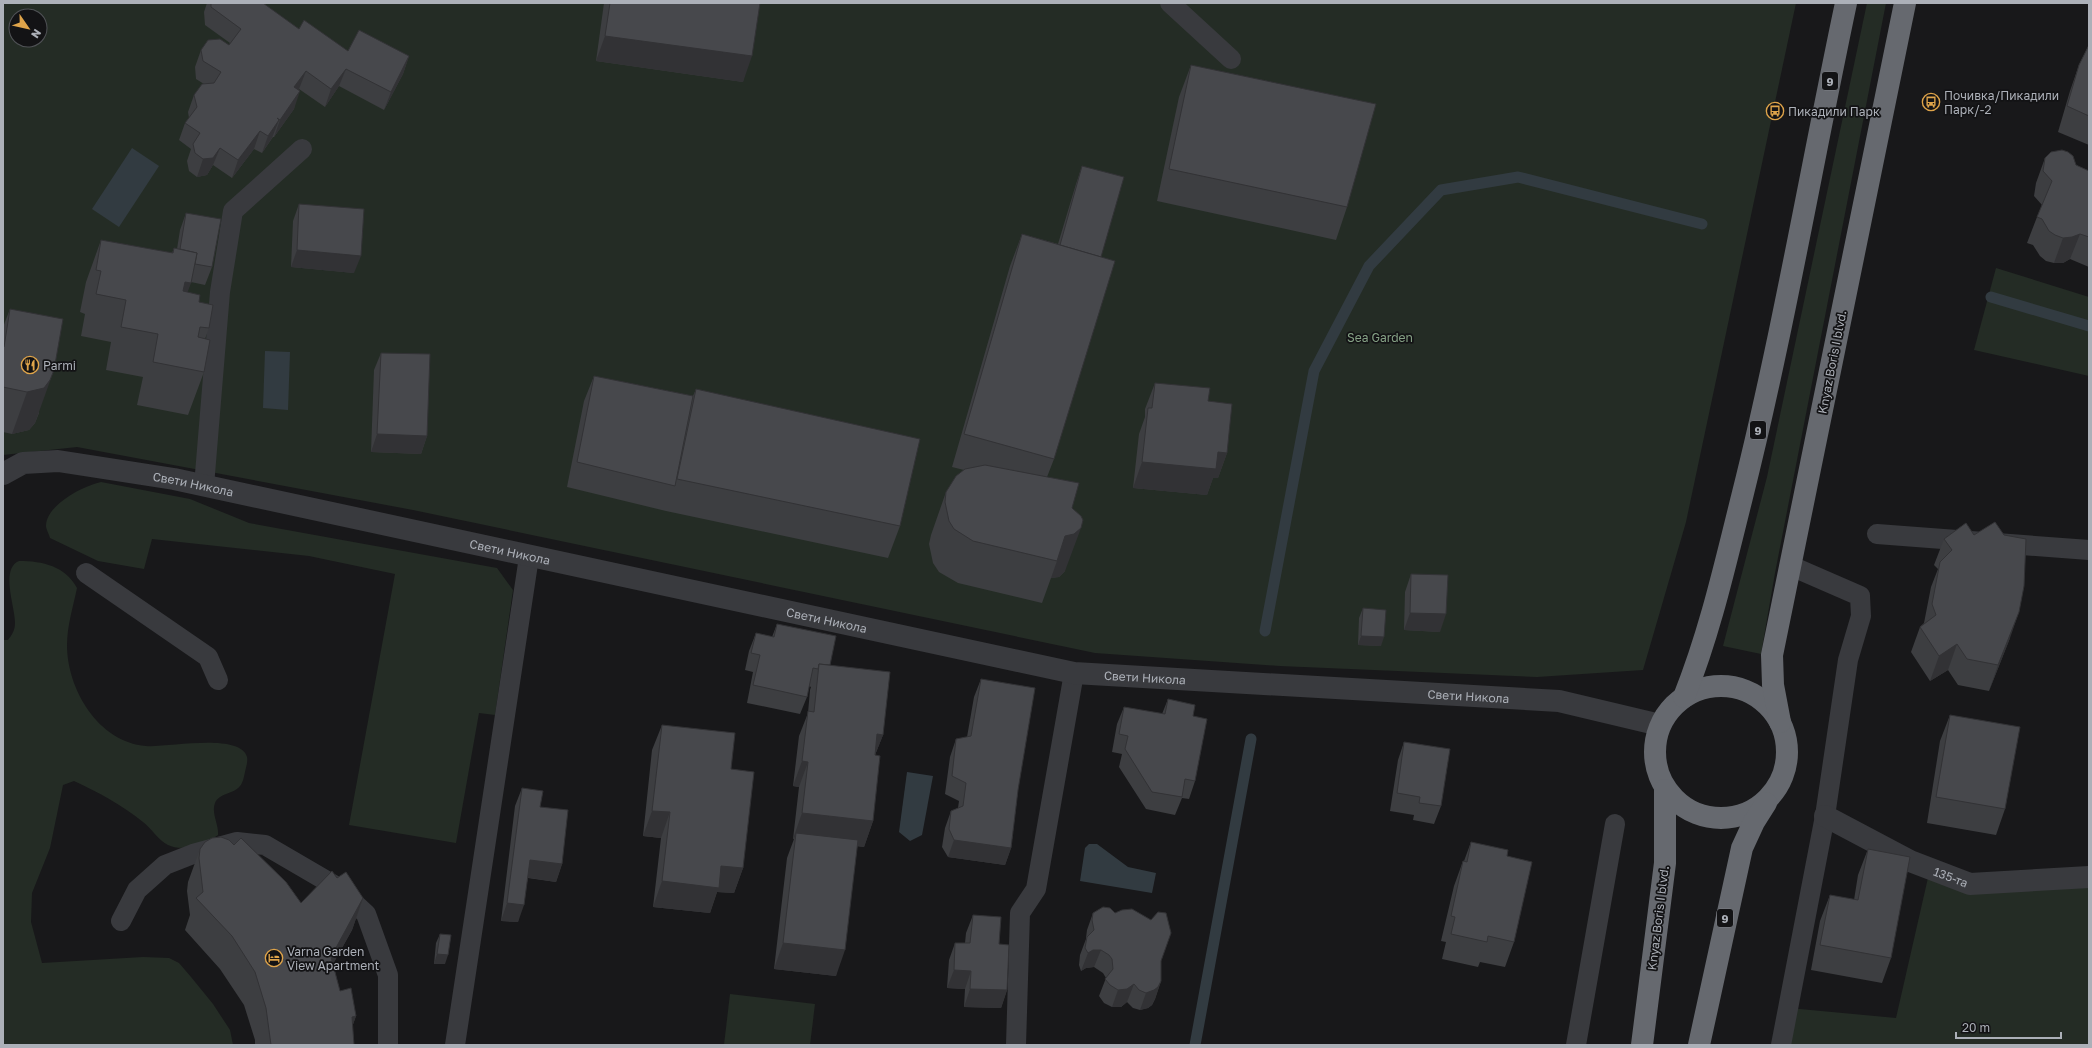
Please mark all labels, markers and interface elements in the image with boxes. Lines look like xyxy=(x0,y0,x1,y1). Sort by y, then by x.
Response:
north arrow xyxy=(8,8,48,48)
text: N xyxy=(29,27,44,41)
road number: 9 xyxy=(1822,72,1838,90)
place label: Почивка/Пикадили Парк/-2 xyxy=(1944,88,2059,117)
bus stop icon: Почивка/Пикадили Парк/-2 xyxy=(1921,92,1941,112)
bus stop icon: Пикадили Парк xyxy=(1765,101,1785,121)
place label: Пикадили Парк xyxy=(1788,104,1880,119)
street label: Knyaz Boris I blvd. xyxy=(1815,309,1849,415)
park label: Sea Garden xyxy=(1347,330,1413,345)
restaurant icon: Parmi xyxy=(20,355,40,375)
place label: Parmi xyxy=(43,358,76,373)
road number: 9 xyxy=(1750,421,1766,439)
street label: Свети Никола xyxy=(152,468,235,499)
street label: Свети Никола xyxy=(468,535,552,567)
street label: Свети Никола xyxy=(785,604,868,636)
street label: Свети Никола xyxy=(1104,667,1186,687)
street label: Свети Никола xyxy=(1427,686,1510,706)
street label: 135-та xyxy=(1931,863,1970,890)
street label: Knyaz Boris I blvd. xyxy=(1644,865,1672,971)
road number: 9 xyxy=(1717,909,1733,927)
place label: Varna Garden View Apartment xyxy=(287,944,380,973)
hotel icon: Varna Garden View Apartment xyxy=(264,948,284,968)
scale bar xyxy=(1956,1014,2061,1040)
text: 20 m xyxy=(1962,1020,1990,1035)

